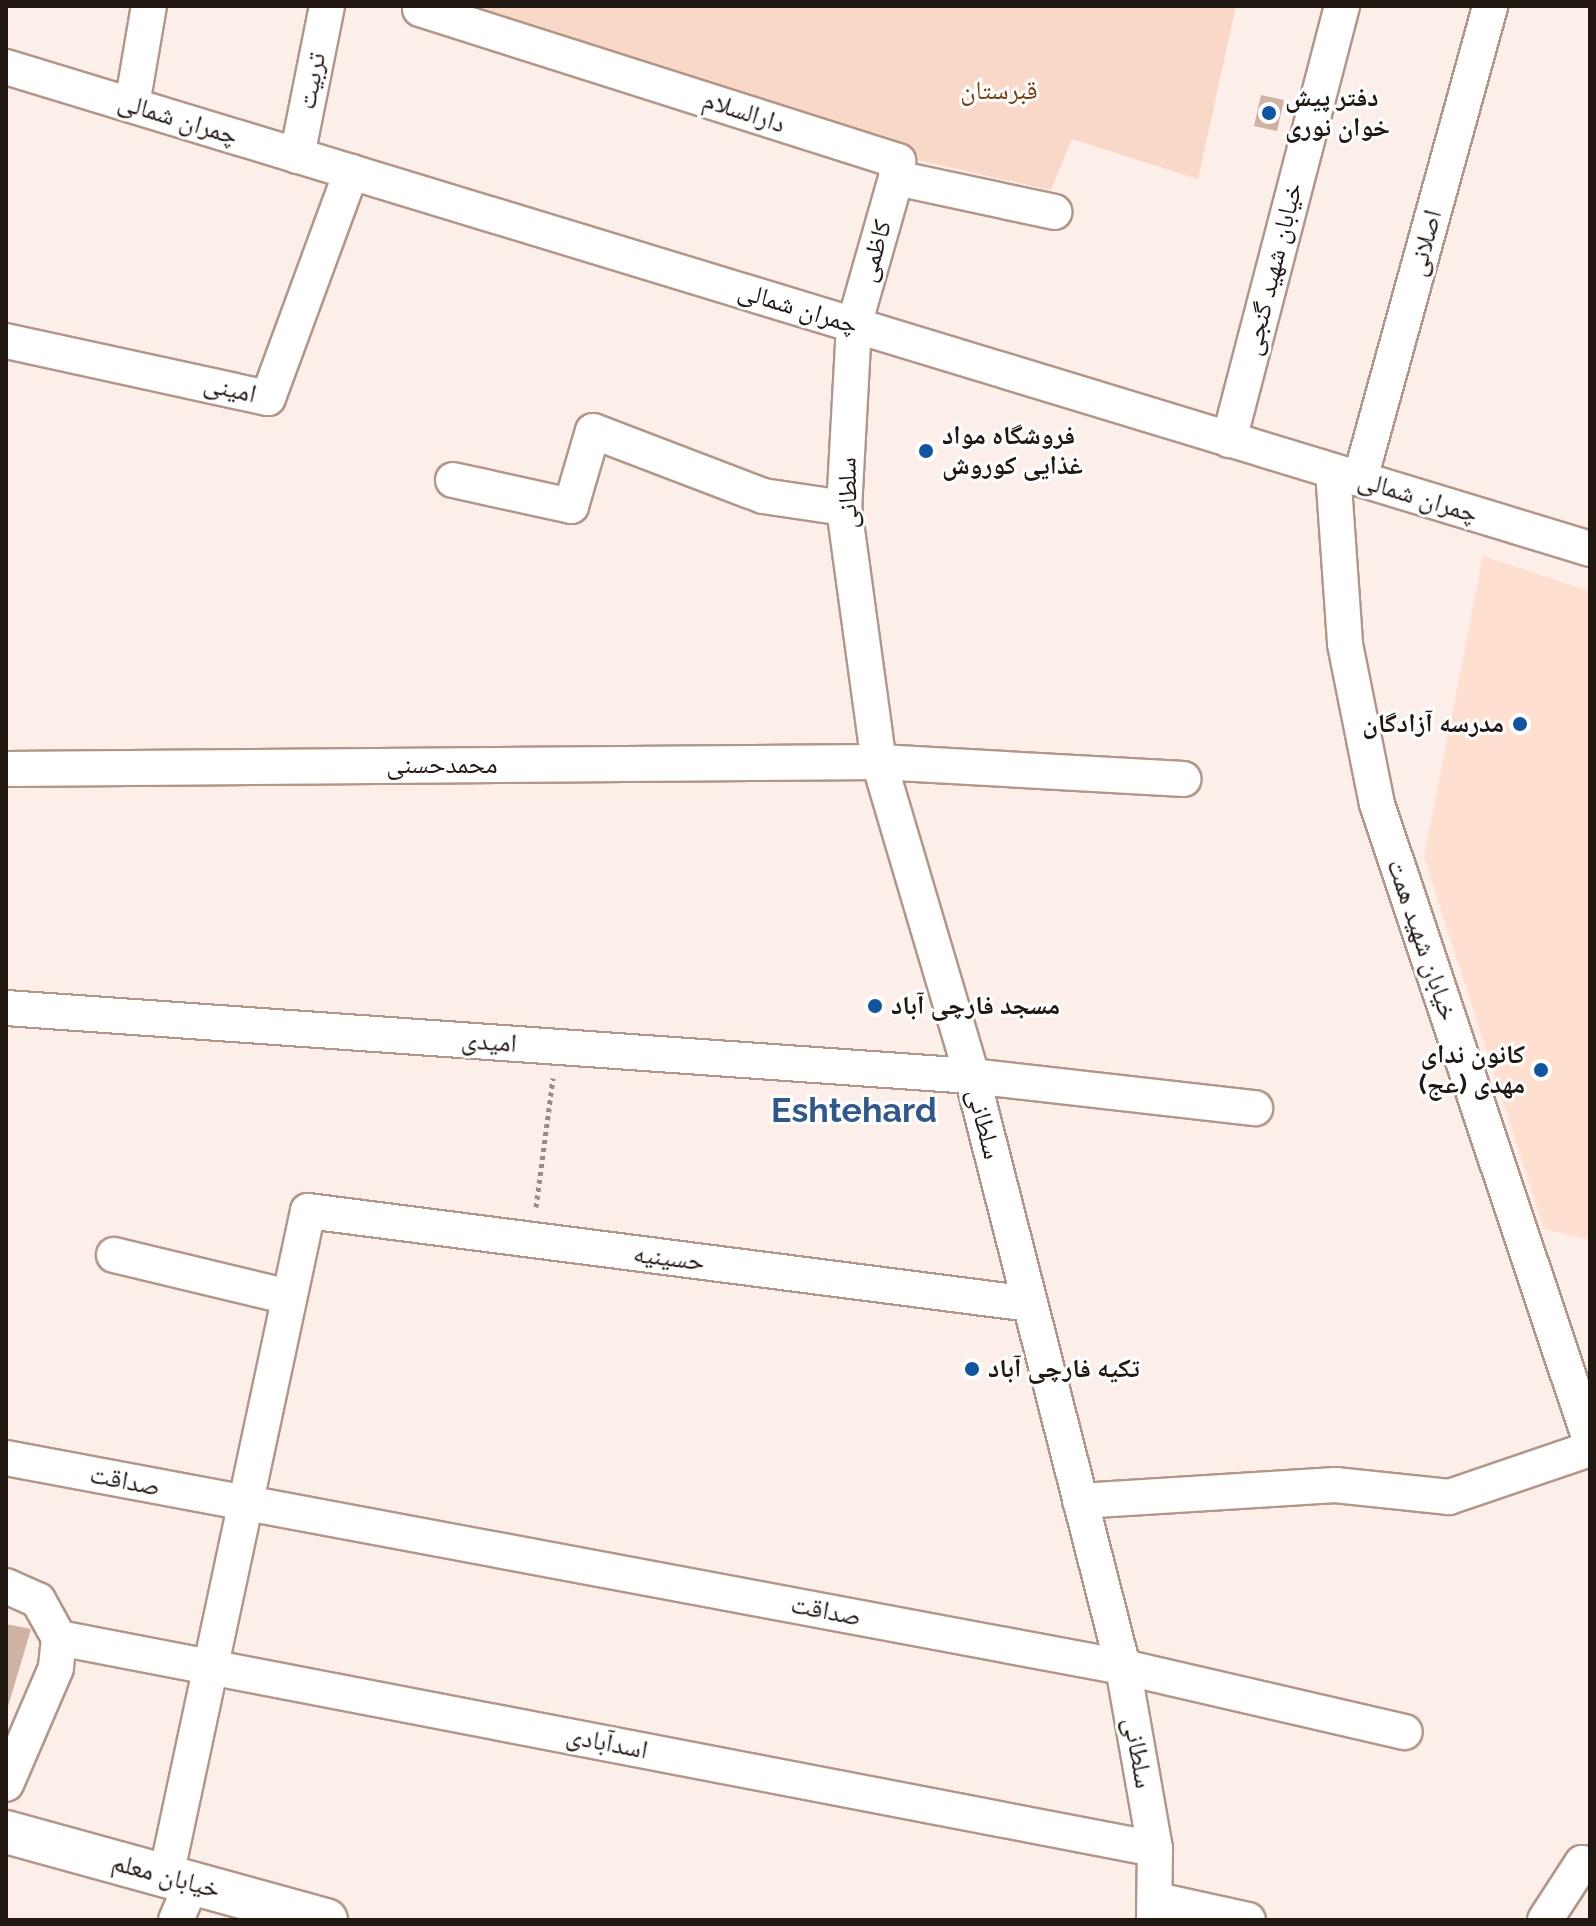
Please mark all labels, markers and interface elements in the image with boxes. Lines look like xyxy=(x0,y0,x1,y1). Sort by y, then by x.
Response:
street label: تربیت xyxy=(291,50,333,112)
park label: قبرستان xyxy=(960,75,1038,107)
place label: دفتر پیش خوان نوری xyxy=(1285,82,1390,144)
street label: دارالسلام xyxy=(699,84,789,140)
street label: چمران شمالی xyxy=(114,86,242,152)
marker: دفتر پیش خوان نوری xyxy=(1260,104,1278,122)
street label: خیابان شهید گنجی xyxy=(1236,179,1310,359)
street label: اصلانی xyxy=(1401,206,1449,280)
street label: کاظمی xyxy=(851,216,899,286)
street label: چمران شمالی xyxy=(734,275,862,341)
street label: امینی xyxy=(201,368,259,410)
place label: فروشگاه مواد غذایی کوروش xyxy=(942,420,1083,482)
marker: فروشگاه مواد غذایی کوروش xyxy=(917,442,935,460)
street label: سلطانی xyxy=(832,457,864,529)
street label: چمران شمالی xyxy=(1354,464,1482,530)
place label: مدرسه آزادگان xyxy=(1362,708,1504,740)
marker: مدرسه آزادگان xyxy=(1511,715,1529,733)
street label: محمدحسنی xyxy=(386,749,498,781)
street label: خیابان شهید همت xyxy=(1380,855,1464,1025)
place label: مسجد فارچی آباد xyxy=(891,990,1060,1022)
marker: مسجد فارچی آباد xyxy=(866,997,884,1015)
street label: امیدی xyxy=(460,1024,518,1060)
place label: کانون ندای مهدی (عج) xyxy=(1419,1039,1525,1100)
marker: کانون ندای مهدی (عج) xyxy=(1532,1061,1550,1079)
street label: سلطانی xyxy=(960,1086,1008,1162)
district label: Eshtehard xyxy=(771,1091,937,1131)
street label: حسینیه xyxy=(631,1238,707,1278)
place label: تکیه فارچی آباد xyxy=(988,1353,1140,1385)
marker: تکیه فارچی آباد xyxy=(963,1360,981,1378)
street label: صداقت xyxy=(87,1459,163,1503)
street label: صداقت xyxy=(788,1589,864,1633)
street label: سلطانی xyxy=(1116,1715,1160,1791)
street label: اسدآبادی xyxy=(564,1720,650,1766)
street label: خیابان معلم xyxy=(108,1847,224,1905)

